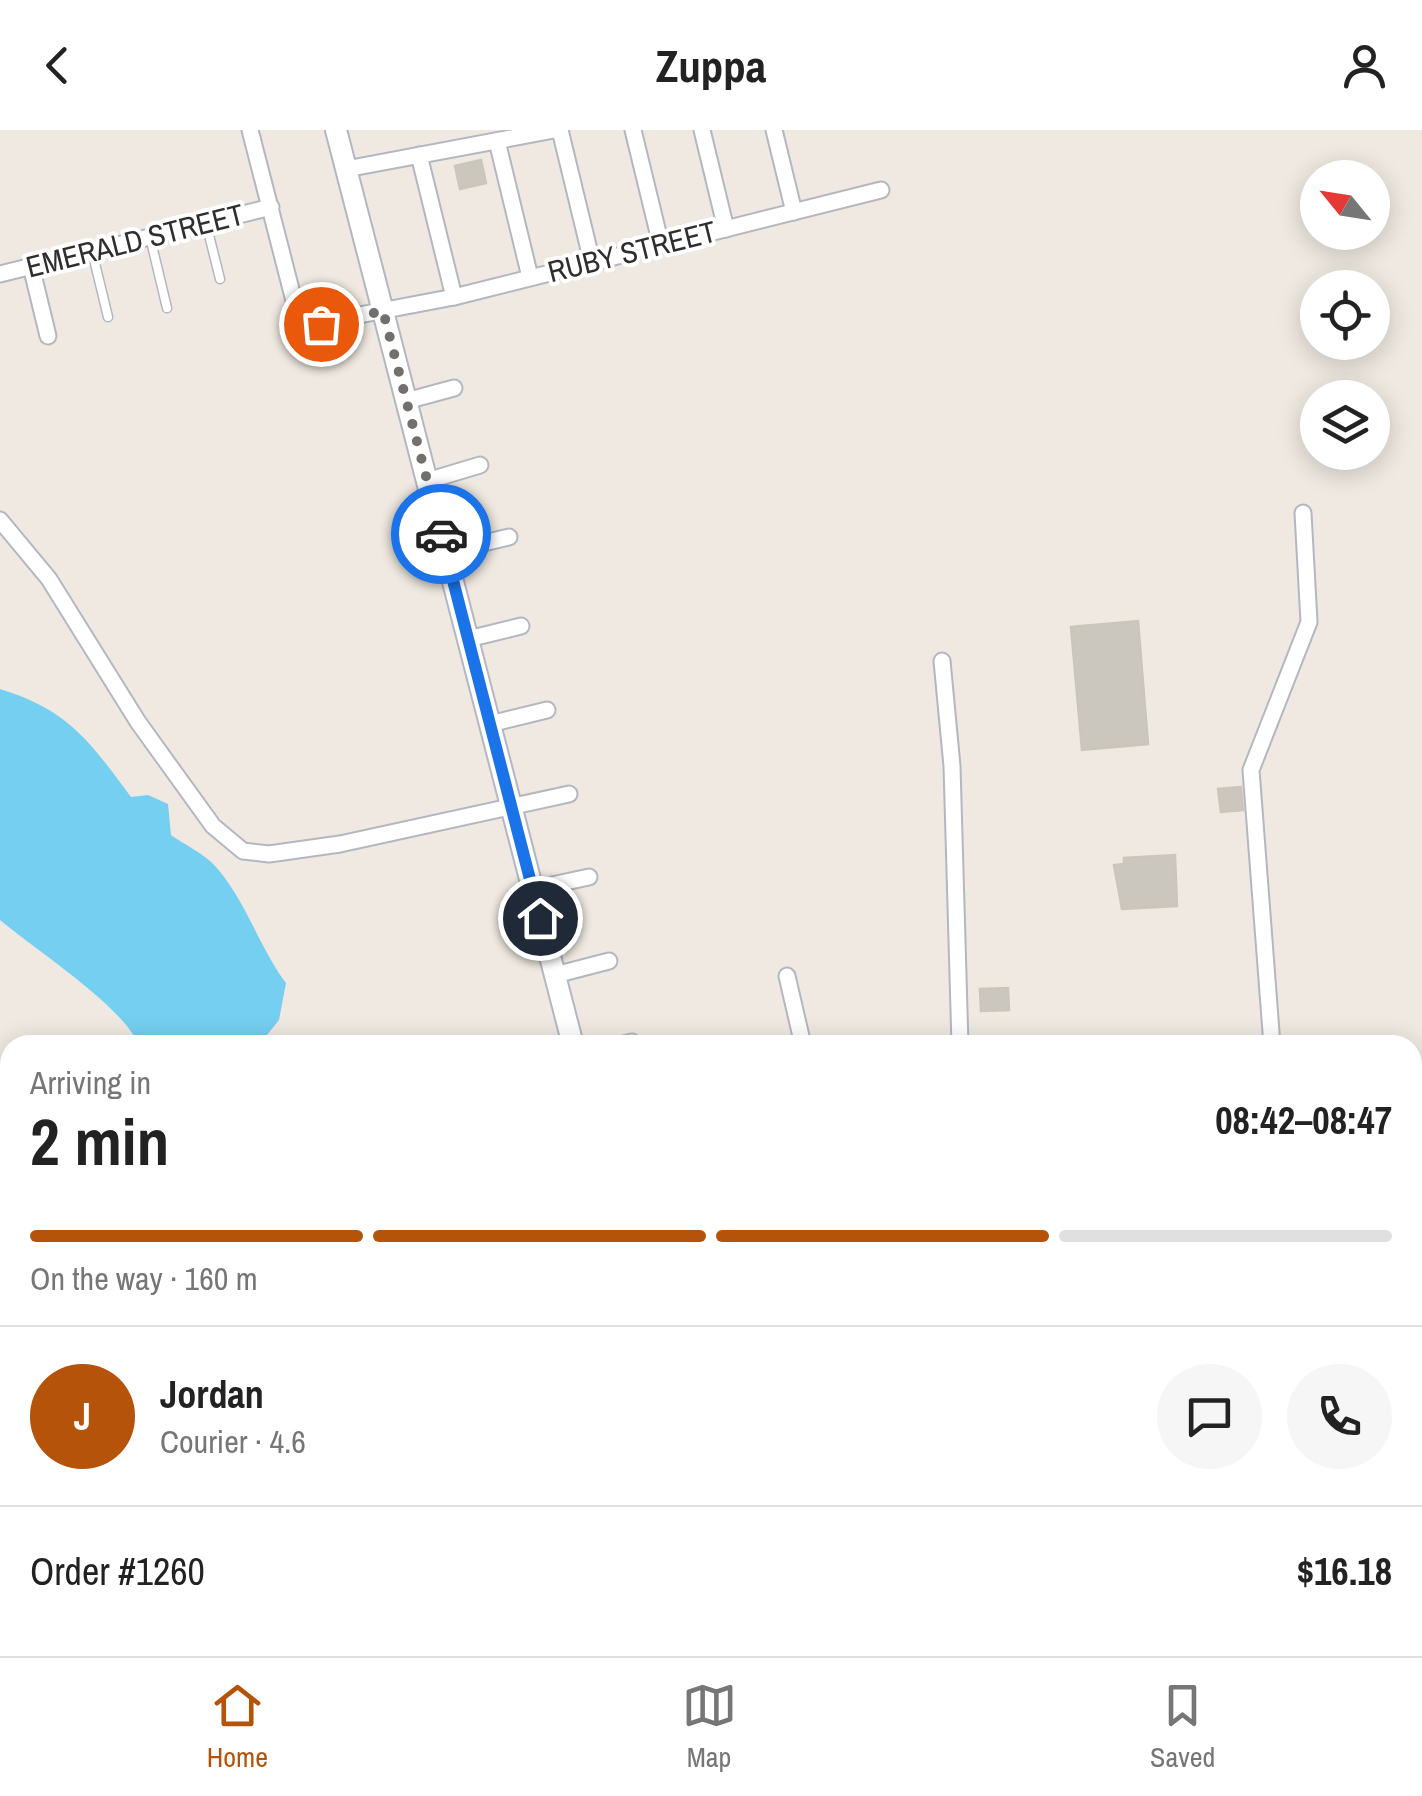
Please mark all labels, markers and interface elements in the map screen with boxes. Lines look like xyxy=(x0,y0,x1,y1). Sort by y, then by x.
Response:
text: Zuppa xyxy=(656,35,766,96)
icon: back xyxy=(30,38,85,93)
icon: person xyxy=(1337,38,1392,93)
north arrow xyxy=(1300,160,1390,250)
map controls xyxy=(1300,160,1390,470)
street label: EMERALD STREET xyxy=(22,194,248,286)
street label: RUBY STREET xyxy=(544,211,720,291)
button: locate xyxy=(1300,270,1390,360)
pin xyxy=(279,282,364,367)
icon: bag xyxy=(294,297,349,352)
button: layers xyxy=(1300,380,1390,470)
courier xyxy=(391,484,491,584)
icon: car xyxy=(414,507,469,562)
pin xyxy=(498,876,583,961)
icon: home xyxy=(513,891,568,946)
text: Arriving in xyxy=(30,1061,151,1104)
text: 08:42–08:47 xyxy=(1215,1095,1392,1146)
text: 2 min xyxy=(30,1098,169,1185)
text: On the way · 160 m xyxy=(30,1257,258,1300)
button: chat xyxy=(1157,1364,1262,1469)
button: phone xyxy=(1287,1364,1392,1469)
text: Jordan xyxy=(160,1369,264,1420)
text: J xyxy=(74,1391,91,1442)
text: Courier · 4.6 xyxy=(160,1420,306,1463)
text: Order #1260 xyxy=(30,1546,205,1597)
text: $16.18 xyxy=(1297,1546,1392,1597)
tab: Home xyxy=(207,1678,268,1776)
tab: Map xyxy=(682,1678,737,1776)
tab: Saved xyxy=(1150,1678,1215,1776)

